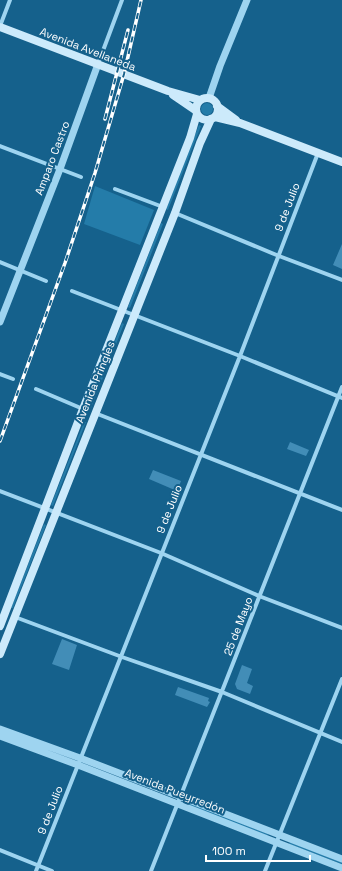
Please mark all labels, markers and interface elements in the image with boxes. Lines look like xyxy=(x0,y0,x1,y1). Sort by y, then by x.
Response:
street label: Avenida Avellaneda xyxy=(38,24,139,74)
street label: Amparo Castro xyxy=(31,119,73,197)
street label: 9 de Julio xyxy=(271,180,303,233)
street label: Avenida Pringles xyxy=(72,339,118,425)
street label: 9 de Julio xyxy=(153,482,185,535)
street label: 25 de Mayo xyxy=(220,595,256,657)
street label: Avenida Pueyrredón xyxy=(123,765,227,817)
street label: 9 de Julio xyxy=(34,783,66,836)
scale bar xyxy=(206,837,310,863)
text: 100 m xyxy=(212,843,246,859)

